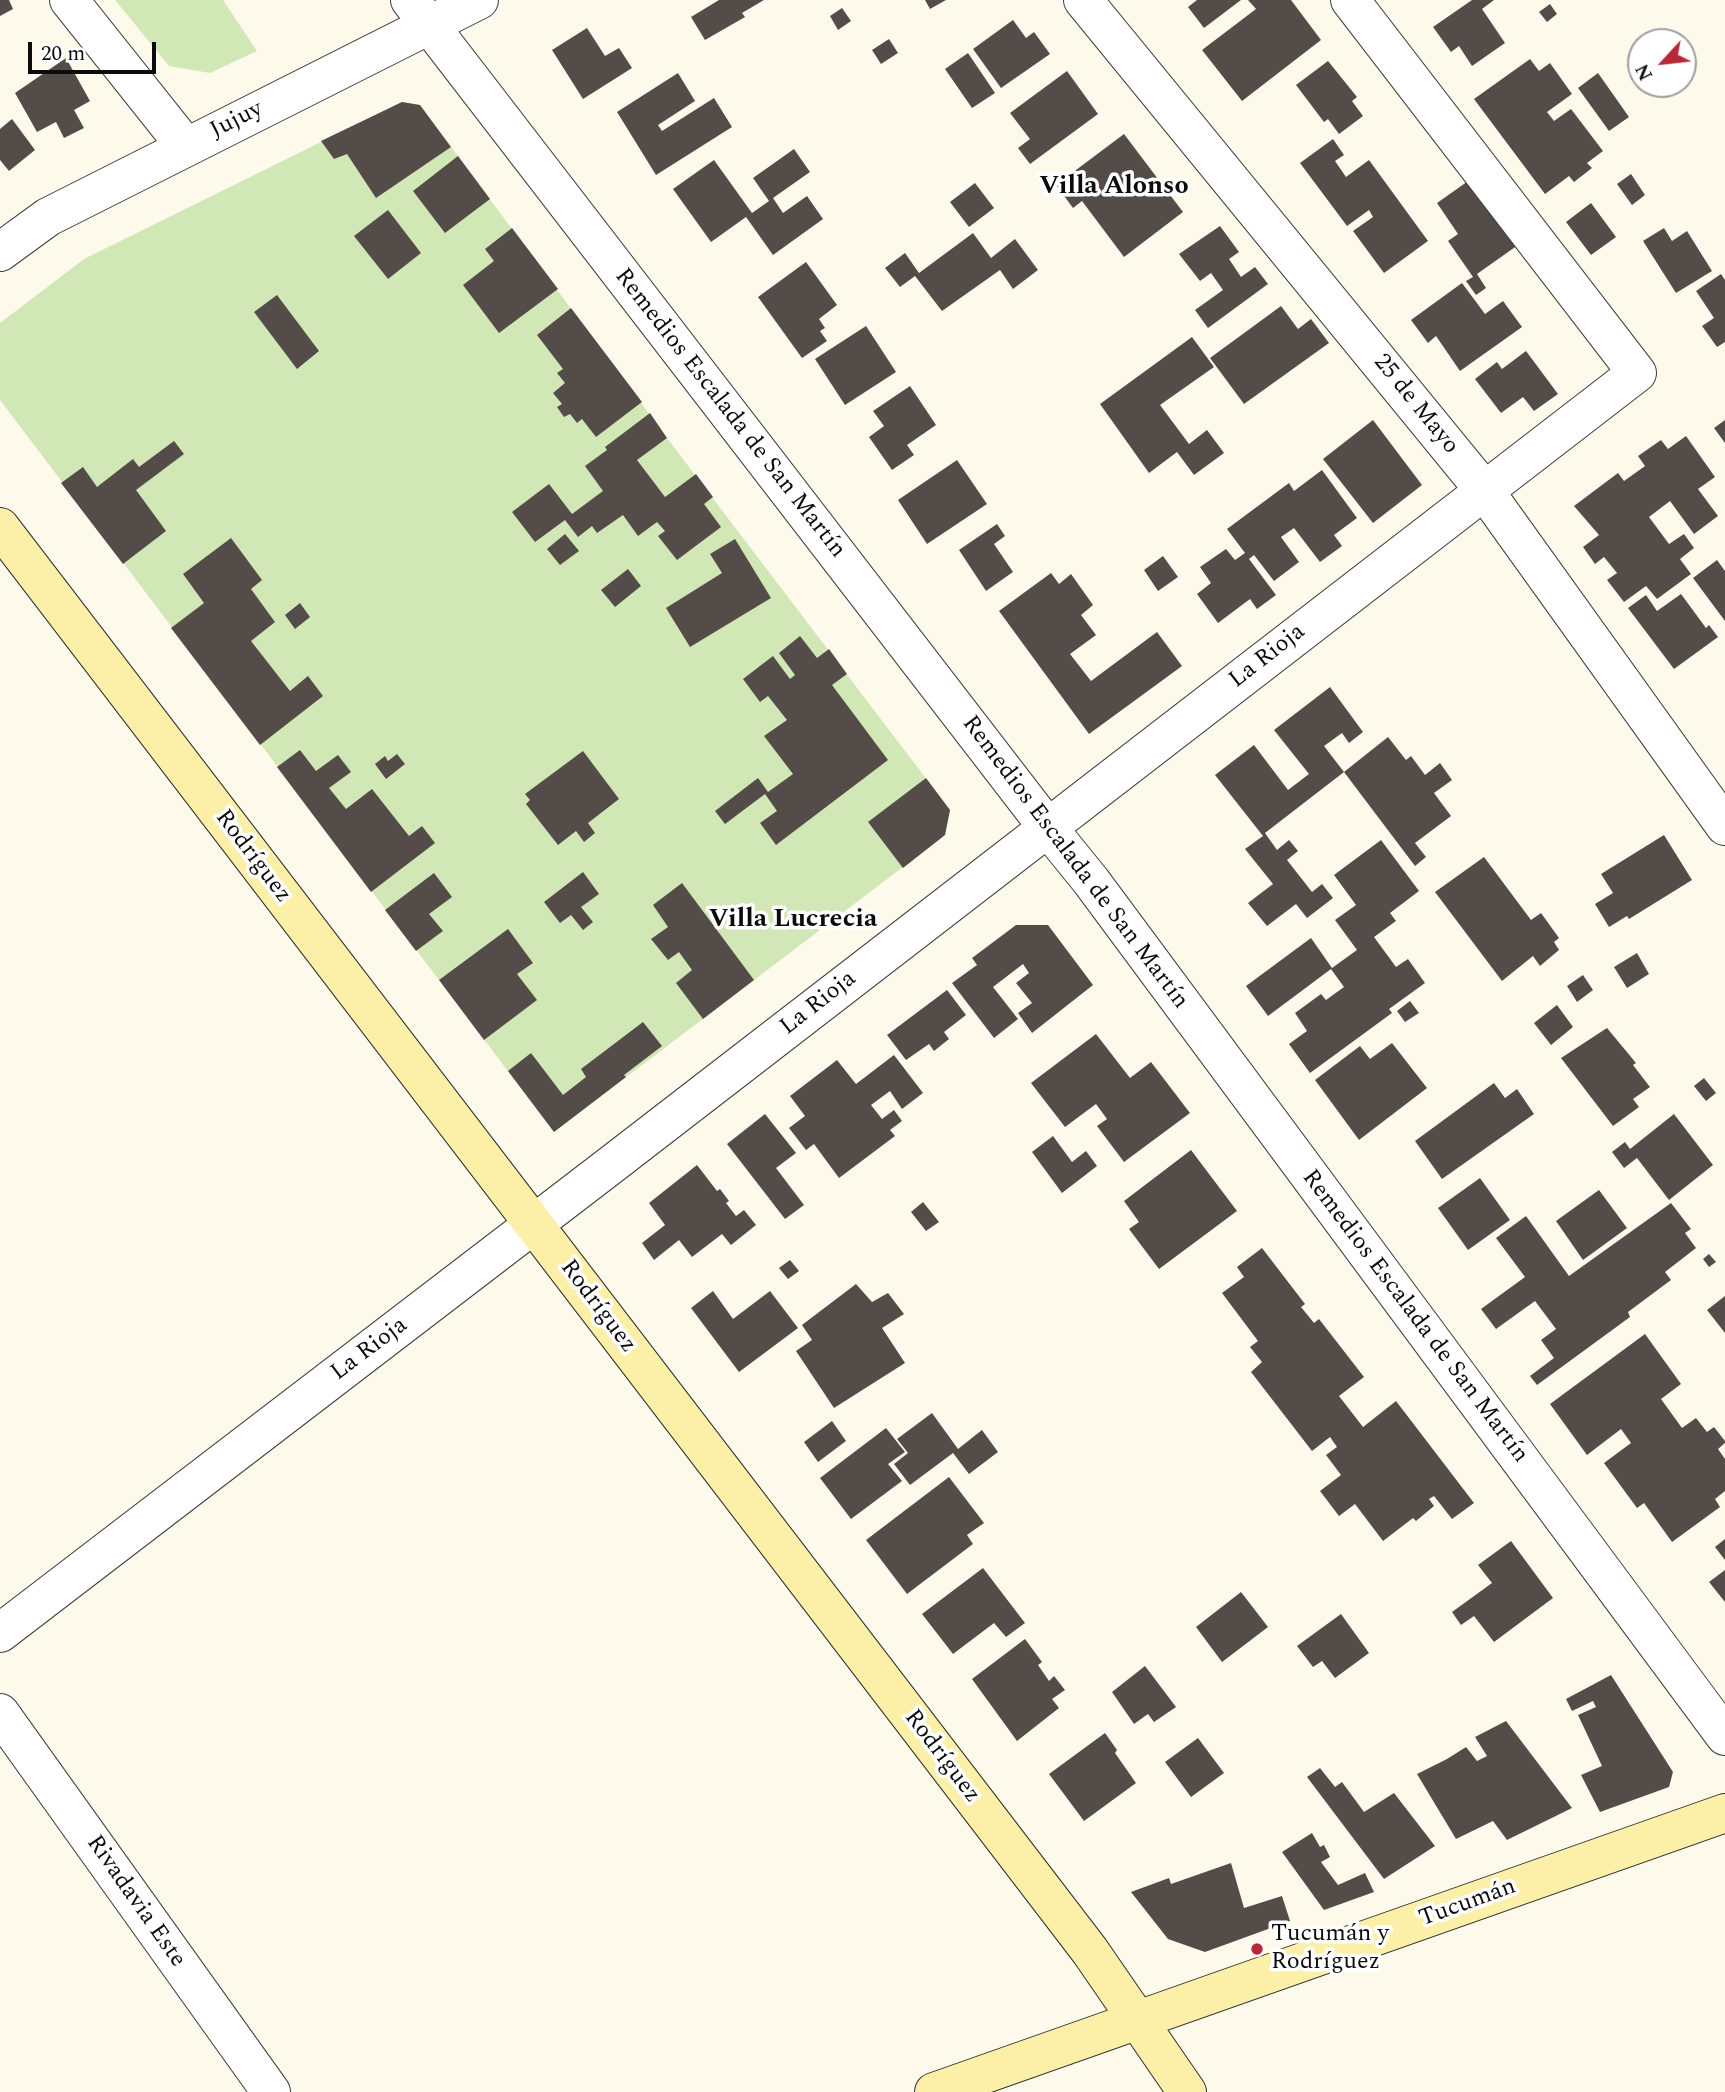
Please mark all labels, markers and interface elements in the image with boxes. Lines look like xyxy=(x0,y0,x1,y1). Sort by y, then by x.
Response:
scale bar xyxy=(32,28,159,72)
north arrow xyxy=(1627,28,1697,98)
text: 20 m xyxy=(41,38,85,70)
text: N xyxy=(1628,58,1661,85)
street label: Jujuy xyxy=(206,96,268,146)
district label: Villa Alonso xyxy=(1039,172,1189,204)
street label: Remedios Escalada de San Martín xyxy=(607,264,851,564)
street label: 25 de Mayo xyxy=(1366,349,1464,461)
street label: La Rioja xyxy=(1224,618,1312,696)
street label: Remedios Escalada de San Martín xyxy=(954,711,1194,1015)
street label: Rodríguez xyxy=(208,805,296,909)
district label: Villa Lucrecia xyxy=(709,905,877,937)
street label: La Rioja xyxy=(775,965,863,1043)
street label: Remedios Escalada de San Martín xyxy=(1294,1165,1534,1469)
street label: Rodríguez xyxy=(553,1255,641,1359)
street label: La Rioja xyxy=(326,1312,414,1388)
street label: Rodríguez xyxy=(897,1705,985,1809)
street label: Rivadavia Este xyxy=(79,1830,191,1974)
street label: Tucumán xyxy=(1416,1873,1520,1935)
place label: Tucumán y Rodríguez xyxy=(1271,1921,1389,1977)
marker: Tucumán y Rodríguez xyxy=(1249,1941,1265,1957)

